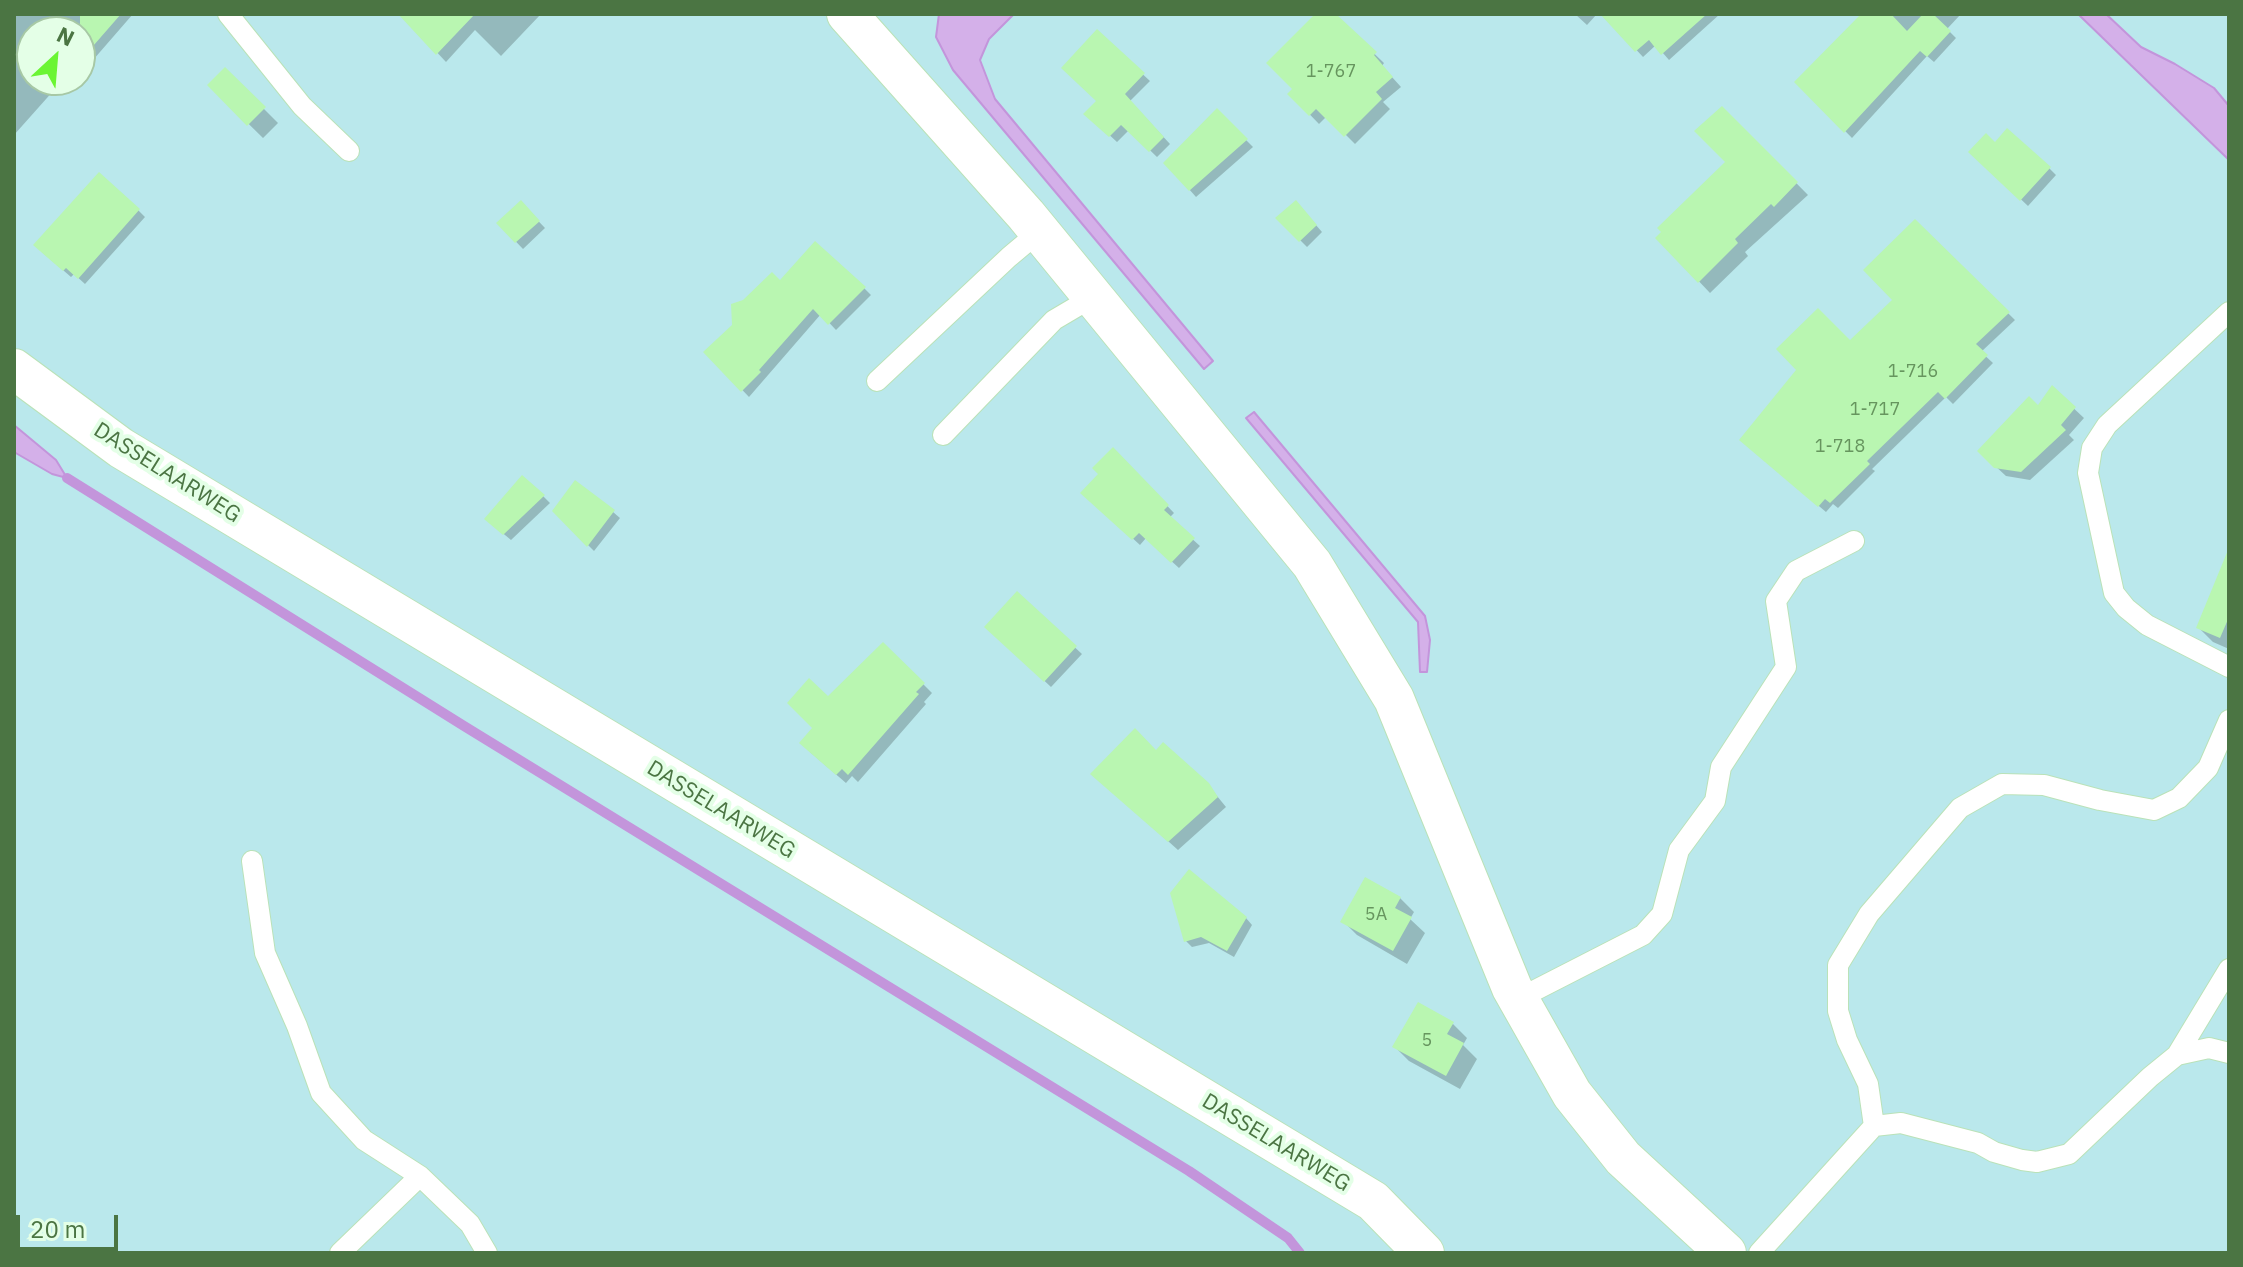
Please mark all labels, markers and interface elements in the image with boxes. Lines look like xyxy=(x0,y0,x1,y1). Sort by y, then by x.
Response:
north arrow xyxy=(16,16,96,96)
text: N xyxy=(52,19,79,52)
house number: 1-767 xyxy=(1306,61,1356,83)
house number: 1-716 xyxy=(1888,361,1938,383)
house number: 1-717 xyxy=(1850,399,1900,421)
street label: DASSELAARWEG xyxy=(89,417,245,529)
house number: 1-718 xyxy=(1815,436,1865,458)
street label: DASSELAARWEG xyxy=(642,755,800,865)
house number: 5A xyxy=(1365,904,1387,926)
house number: 5 xyxy=(1422,1030,1432,1052)
street label: DASSELAARWEG xyxy=(1197,1088,1355,1198)
scale bar xyxy=(20,1199,122,1249)
text: 20 m xyxy=(30,1213,85,1245)

